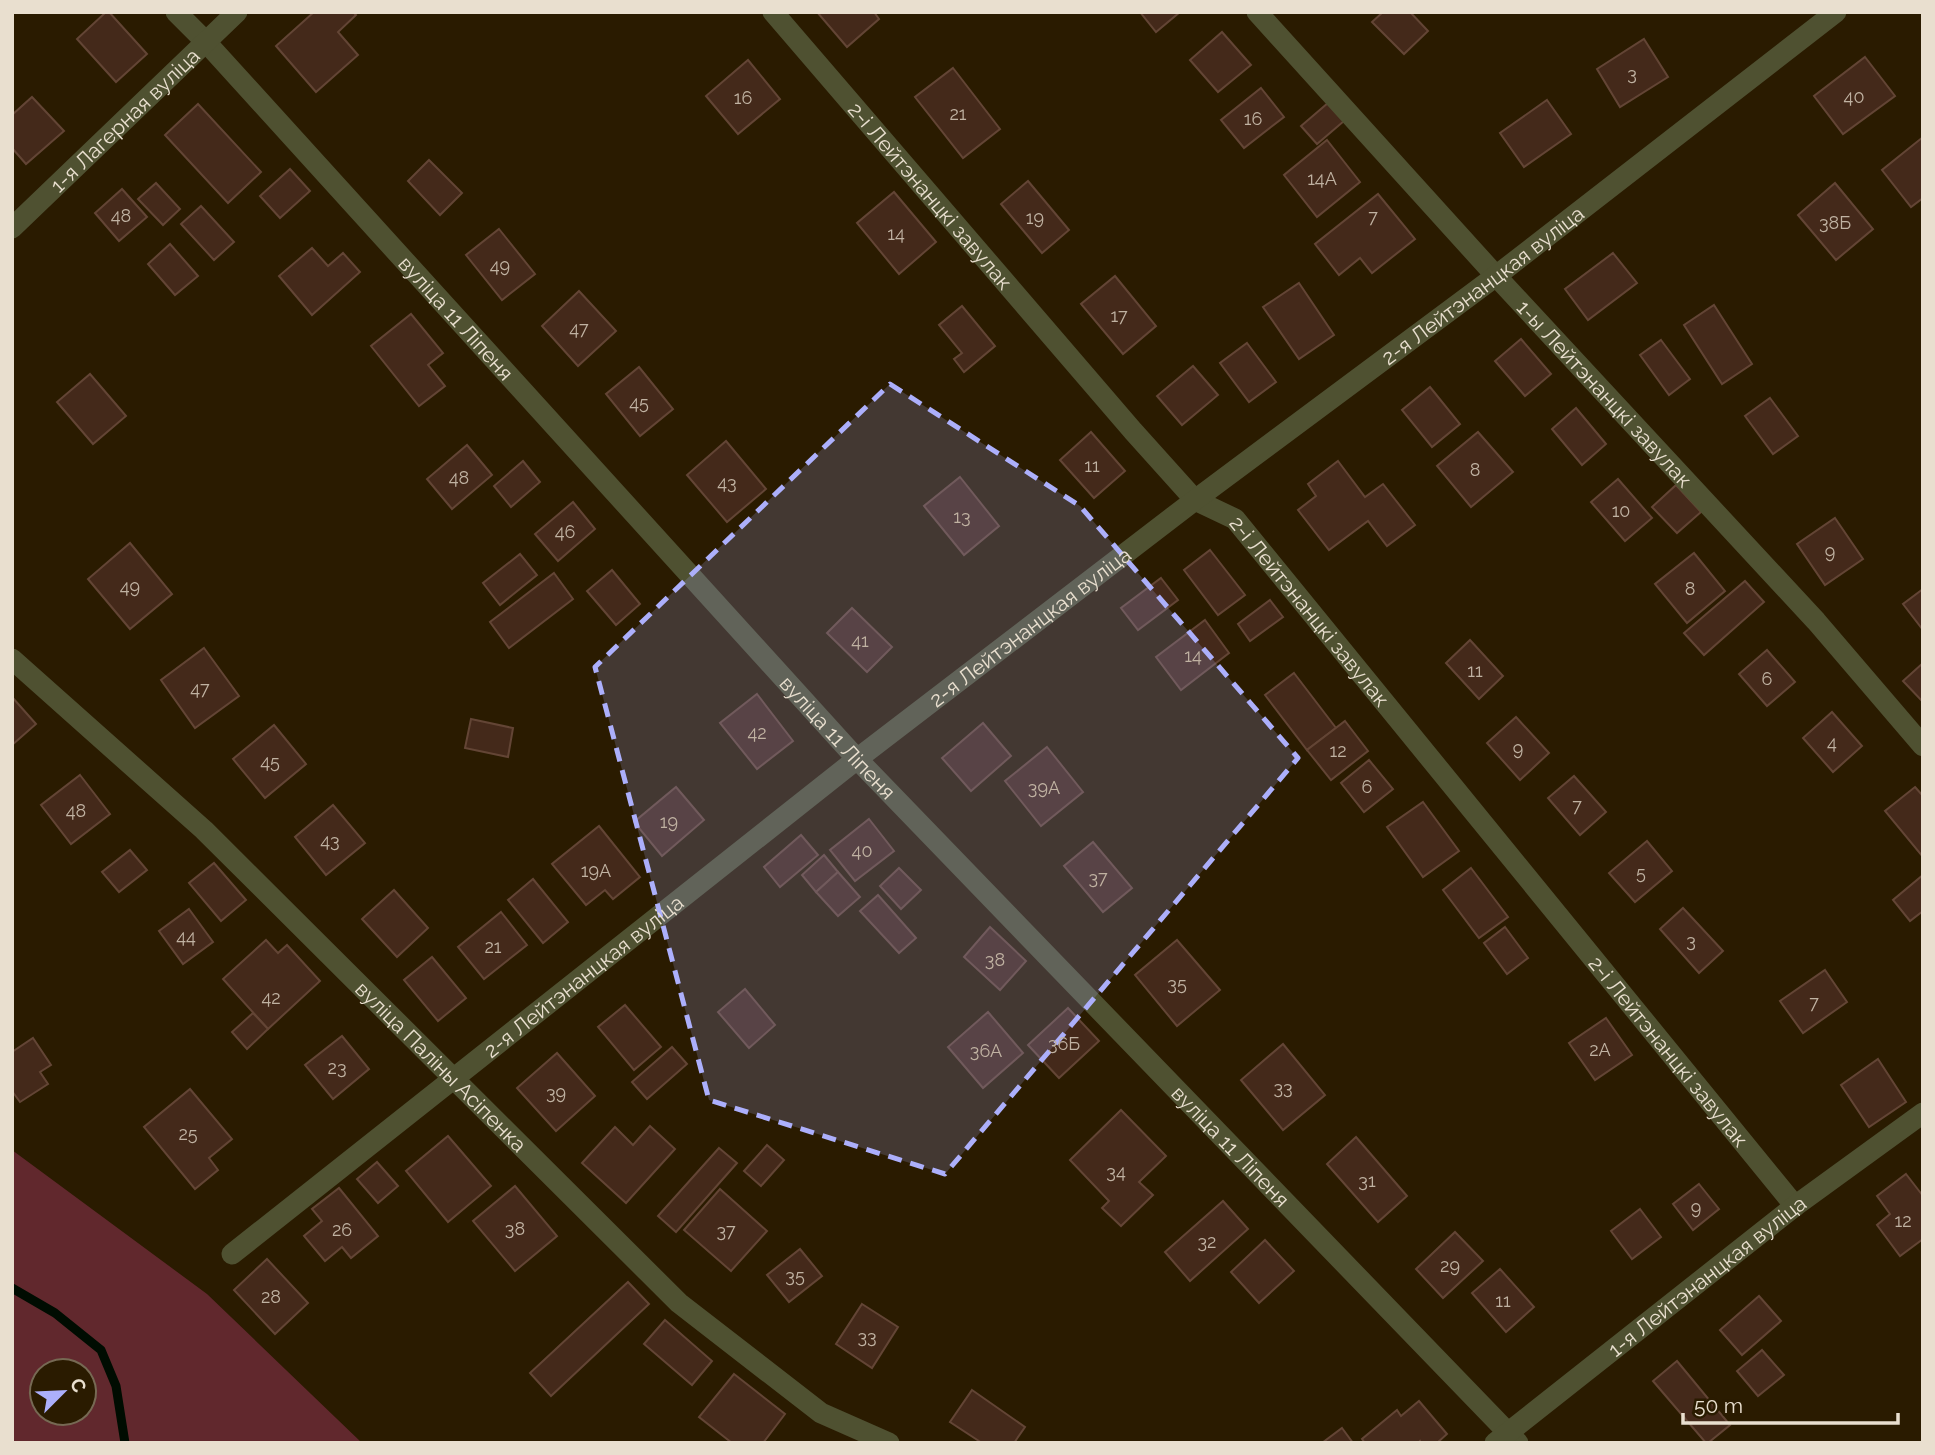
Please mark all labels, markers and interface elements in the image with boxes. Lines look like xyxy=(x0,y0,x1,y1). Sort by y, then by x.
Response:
street label: 1-я Лагерная вуліца xyxy=(45,43,204,197)
house number: 3 xyxy=(1627,63,1637,84)
house number: 40 xyxy=(1844,86,1864,107)
house number: 16 xyxy=(734,87,752,108)
street label: 2-і Лейтэнанцкі завулак xyxy=(843,97,1018,294)
house number: 21 xyxy=(949,103,967,124)
house number: 16 xyxy=(1244,108,1262,129)
house number: 14А xyxy=(1307,168,1337,189)
street label: 2-я Лейтэнанцкая вуліца xyxy=(1376,200,1589,370)
house number: 48 xyxy=(111,205,131,226)
house number: 7 xyxy=(1368,206,1378,227)
house number: 19 xyxy=(1026,207,1044,228)
house number: 38Б xyxy=(1819,212,1851,233)
house number: 14 xyxy=(887,223,905,244)
street label: вуліца 11 Ліпеня xyxy=(394,251,519,385)
house number: 49 xyxy=(490,255,510,276)
street label: 1-ы Лейтэнанцкі завулак xyxy=(1512,294,1698,492)
house number: 17 xyxy=(1110,305,1128,326)
house number: 47 xyxy=(569,318,589,339)
house number: 45 xyxy=(629,392,649,413)
house number: 11 xyxy=(1084,455,1100,476)
house number: 8 xyxy=(1470,459,1480,480)
house number: 48 xyxy=(449,467,469,488)
house number: 43 xyxy=(717,472,737,493)
house number: 10 xyxy=(1612,500,1630,521)
house number: 13 xyxy=(953,506,971,527)
street label: 2-і Лейтэнанцкі завулак xyxy=(1225,510,1395,711)
house number: 46 xyxy=(555,521,575,542)
street label: 2-я Лейтэнанцкая вуліца xyxy=(924,541,1136,712)
house number: 9 xyxy=(1825,541,1835,562)
house number: 49 xyxy=(120,576,140,597)
house number: 8 xyxy=(1685,578,1695,599)
house number: 41 xyxy=(851,630,869,651)
house number: 14 xyxy=(1184,645,1202,666)
house number: 11 xyxy=(1467,660,1483,681)
house number: 6 xyxy=(1762,668,1773,689)
street label: вуліца 11 Ліпеня xyxy=(775,670,901,804)
house number: 47 xyxy=(190,678,210,699)
house number: 42 xyxy=(747,722,767,743)
house number: 4 xyxy=(1827,732,1837,753)
house number: 9 xyxy=(1513,738,1523,759)
house number: 12 xyxy=(1329,740,1347,761)
house number: 45 xyxy=(260,751,280,772)
house number: 6 xyxy=(1362,776,1373,797)
house number: 39А xyxy=(1028,777,1060,798)
house number: 7 xyxy=(1572,795,1582,816)
house number: 48 xyxy=(66,800,86,821)
house number: 19 xyxy=(660,811,678,832)
house number: 43 xyxy=(320,830,340,851)
house number: 40 xyxy=(852,840,872,861)
house number: 19А xyxy=(581,860,611,881)
house number: 5 xyxy=(1636,862,1646,883)
house number: 37 xyxy=(1088,867,1108,888)
street label: 2-я Лейтэнанцкая вуліца xyxy=(478,889,688,1062)
house number: 44 xyxy=(176,926,196,947)
house number: 3 xyxy=(1686,930,1696,951)
house number: 21 xyxy=(484,936,502,957)
house number: 38 xyxy=(985,949,1005,970)
street label: 2-і Лейтэнанцкі завулак xyxy=(1584,951,1754,1152)
house number: 35 xyxy=(1167,973,1187,994)
street label: вуліца Паліны Асіпенка xyxy=(351,976,532,1157)
house number: 42 xyxy=(261,987,281,1008)
house number: 7 xyxy=(1809,992,1819,1013)
house number: 36Б xyxy=(1048,1033,1080,1054)
house number: 2А xyxy=(1589,1039,1611,1060)
house number: 36А xyxy=(970,1040,1002,1061)
house number: 23 xyxy=(328,1057,347,1078)
house number: 33 xyxy=(1273,1077,1293,1098)
street label: вуліца 11 Ліпеня xyxy=(1167,1080,1295,1212)
house number: 39 xyxy=(546,1082,566,1103)
house number: 25 xyxy=(178,1123,198,1144)
house number: 34 xyxy=(1106,1161,1126,1182)
house number: 31 xyxy=(1358,1170,1376,1191)
street label: 1-я Лейтэнанцкая вуліца xyxy=(1603,1190,1811,1361)
house number: 9 xyxy=(1691,1197,1701,1218)
house number: 12 xyxy=(1894,1210,1912,1231)
house number: 38 xyxy=(505,1218,525,1239)
house number: 26 xyxy=(332,1219,352,1240)
house number: 37 xyxy=(716,1220,736,1241)
house number: 32 xyxy=(1198,1231,1217,1252)
house number: 29 xyxy=(1440,1255,1460,1276)
house number: 35 xyxy=(785,1265,805,1286)
house number: 28 xyxy=(261,1286,281,1307)
house number: 11 xyxy=(1495,1290,1511,1311)
house number: 33 xyxy=(857,1326,877,1347)
north arrow xyxy=(28,1357,98,1427)
text: С xyxy=(66,1375,91,1396)
scale bar xyxy=(1683,1382,1898,1426)
text: 50 m xyxy=(1694,1393,1743,1418)

